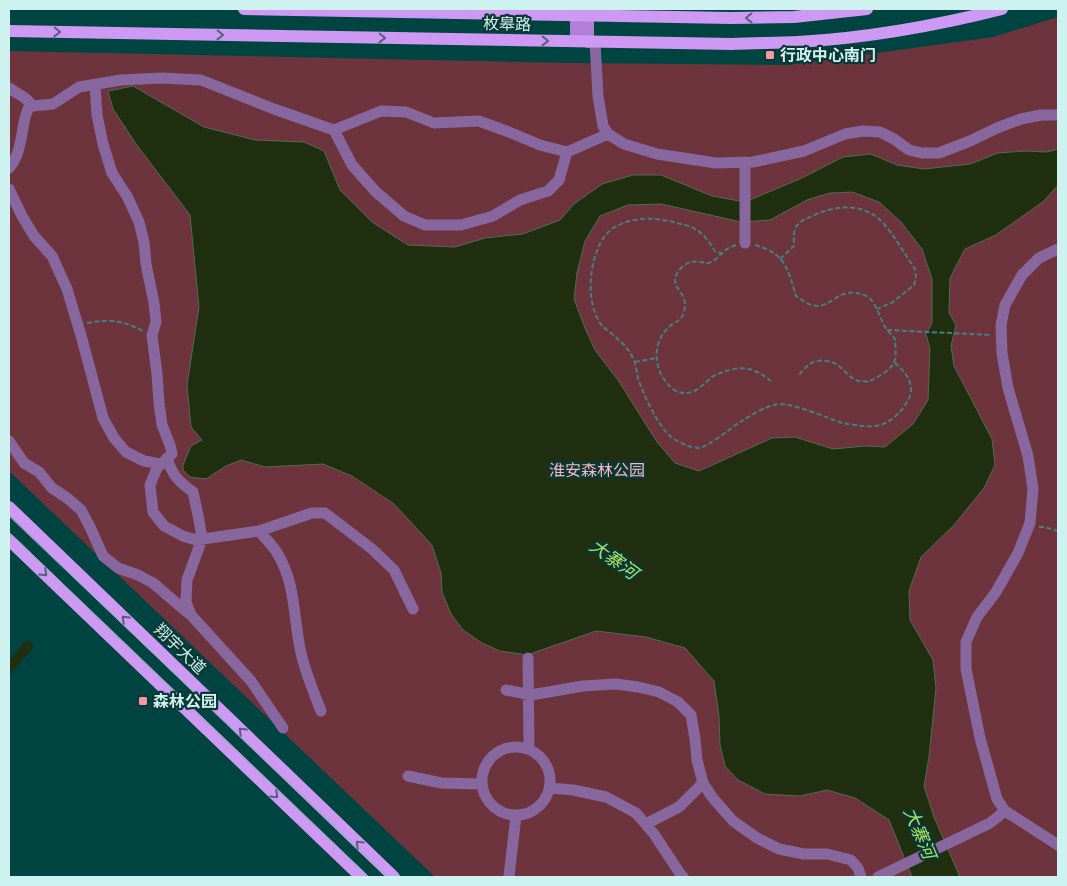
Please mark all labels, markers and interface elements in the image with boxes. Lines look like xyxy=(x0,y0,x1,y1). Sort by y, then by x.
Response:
street label: 枚皋路 xyxy=(483,13,531,35)
one-way arrow xyxy=(745,13,752,23)
one-way arrow xyxy=(54,27,62,37)
one-way arrow xyxy=(216,30,224,40)
one-way arrow xyxy=(379,33,387,43)
one-way arrow xyxy=(542,36,549,46)
place label: 行政中心南门 xyxy=(780,45,876,66)
marker: 行政中心南门 xyxy=(764,49,776,61)
park label: 淮安森林公园 xyxy=(549,460,645,481)
water label: 大寨河 xyxy=(585,534,645,586)
one-way arrow xyxy=(38,568,47,577)
one-way arrow xyxy=(121,615,130,624)
street label: 翔宇大道 xyxy=(150,619,210,679)
place label: 森林公园 xyxy=(153,691,217,712)
marker: 森林公园 xyxy=(137,695,149,707)
one-way arrow xyxy=(239,728,248,737)
one-way arrow xyxy=(270,789,279,798)
water label: 大寨河 xyxy=(899,804,942,865)
one-way arrow xyxy=(356,840,365,849)

